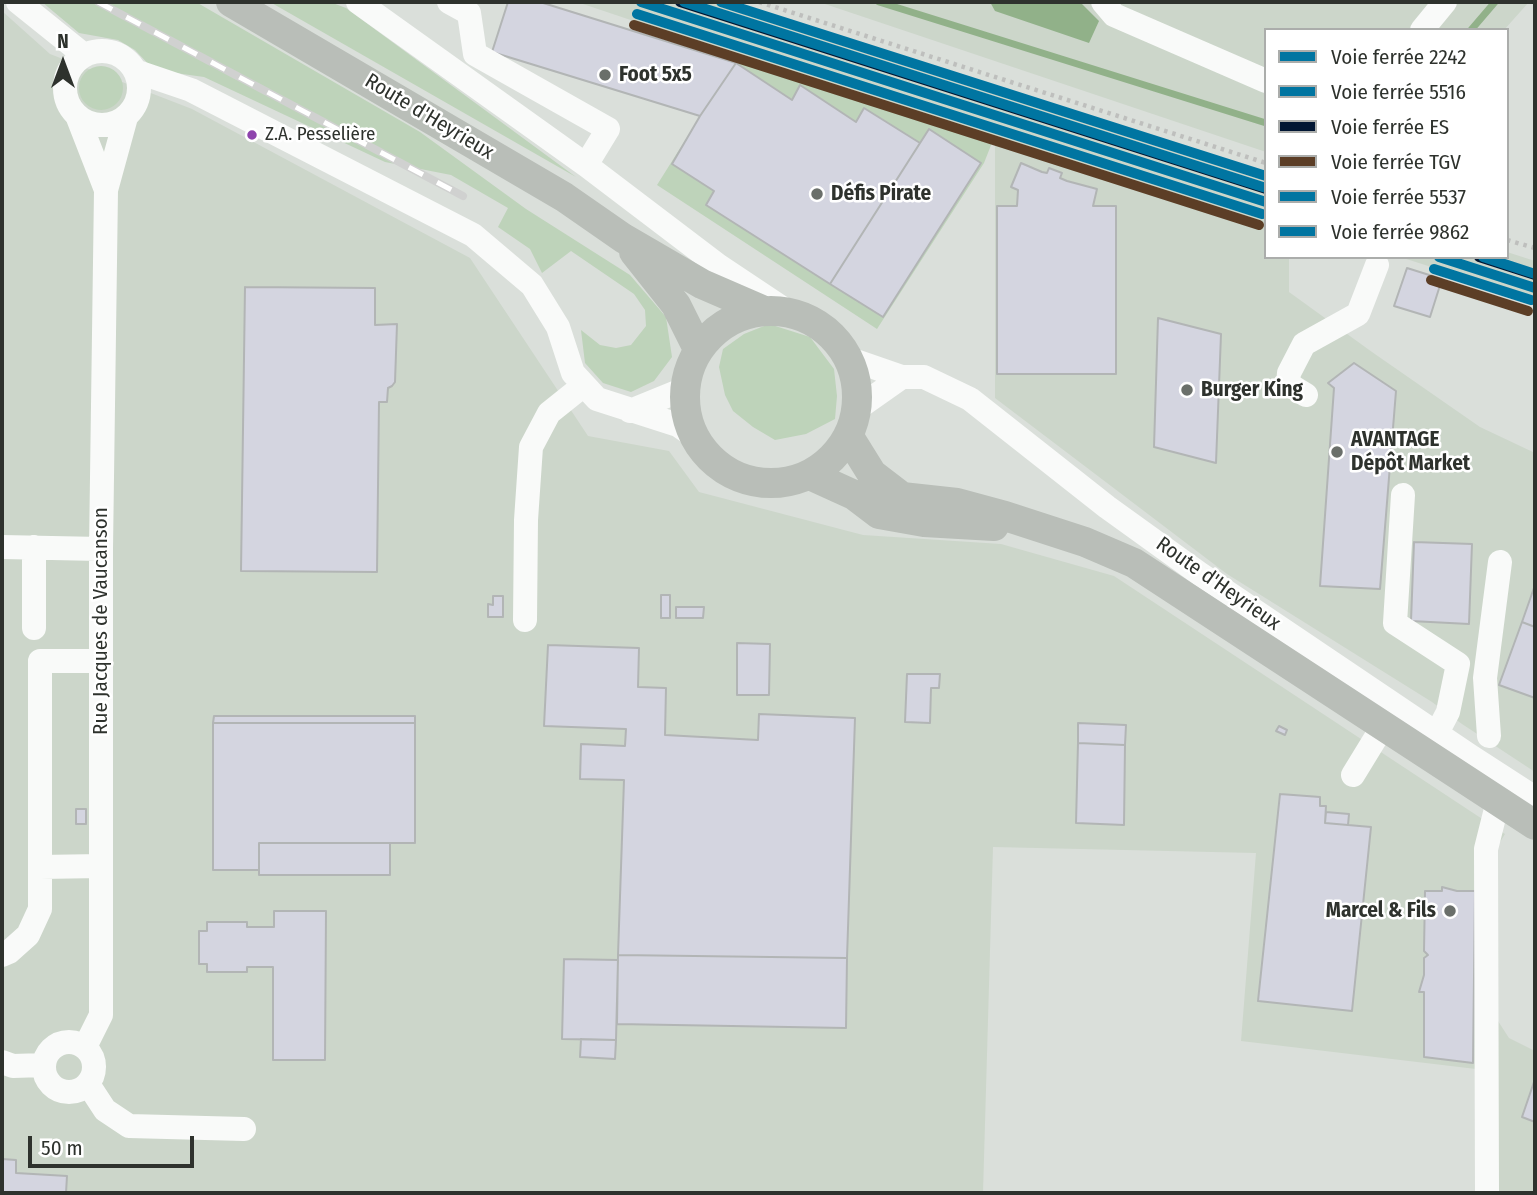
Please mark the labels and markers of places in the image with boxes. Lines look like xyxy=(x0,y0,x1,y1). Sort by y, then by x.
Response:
place label: Foot 5x5 xyxy=(619,62,692,88)
marker: Foot 5x5 xyxy=(597,67,613,83)
place label: Z.A. Pesselière xyxy=(265,124,375,146)
marker: Z.A. Pesselière xyxy=(245,128,259,142)
place label: Défis Pirate xyxy=(831,181,931,207)
marker: Défis Pirate xyxy=(809,186,825,202)
place label: Burger King xyxy=(1201,377,1303,403)
marker: Burger King xyxy=(1179,382,1195,398)
place label: AVANTAGE Dépôt Market xyxy=(1351,427,1470,477)
marker: AVANTAGE Dépôt Market xyxy=(1329,444,1345,460)
place label: Marcel & Fils xyxy=(1326,898,1436,924)
marker: Marcel & Fils xyxy=(1442,903,1458,919)

